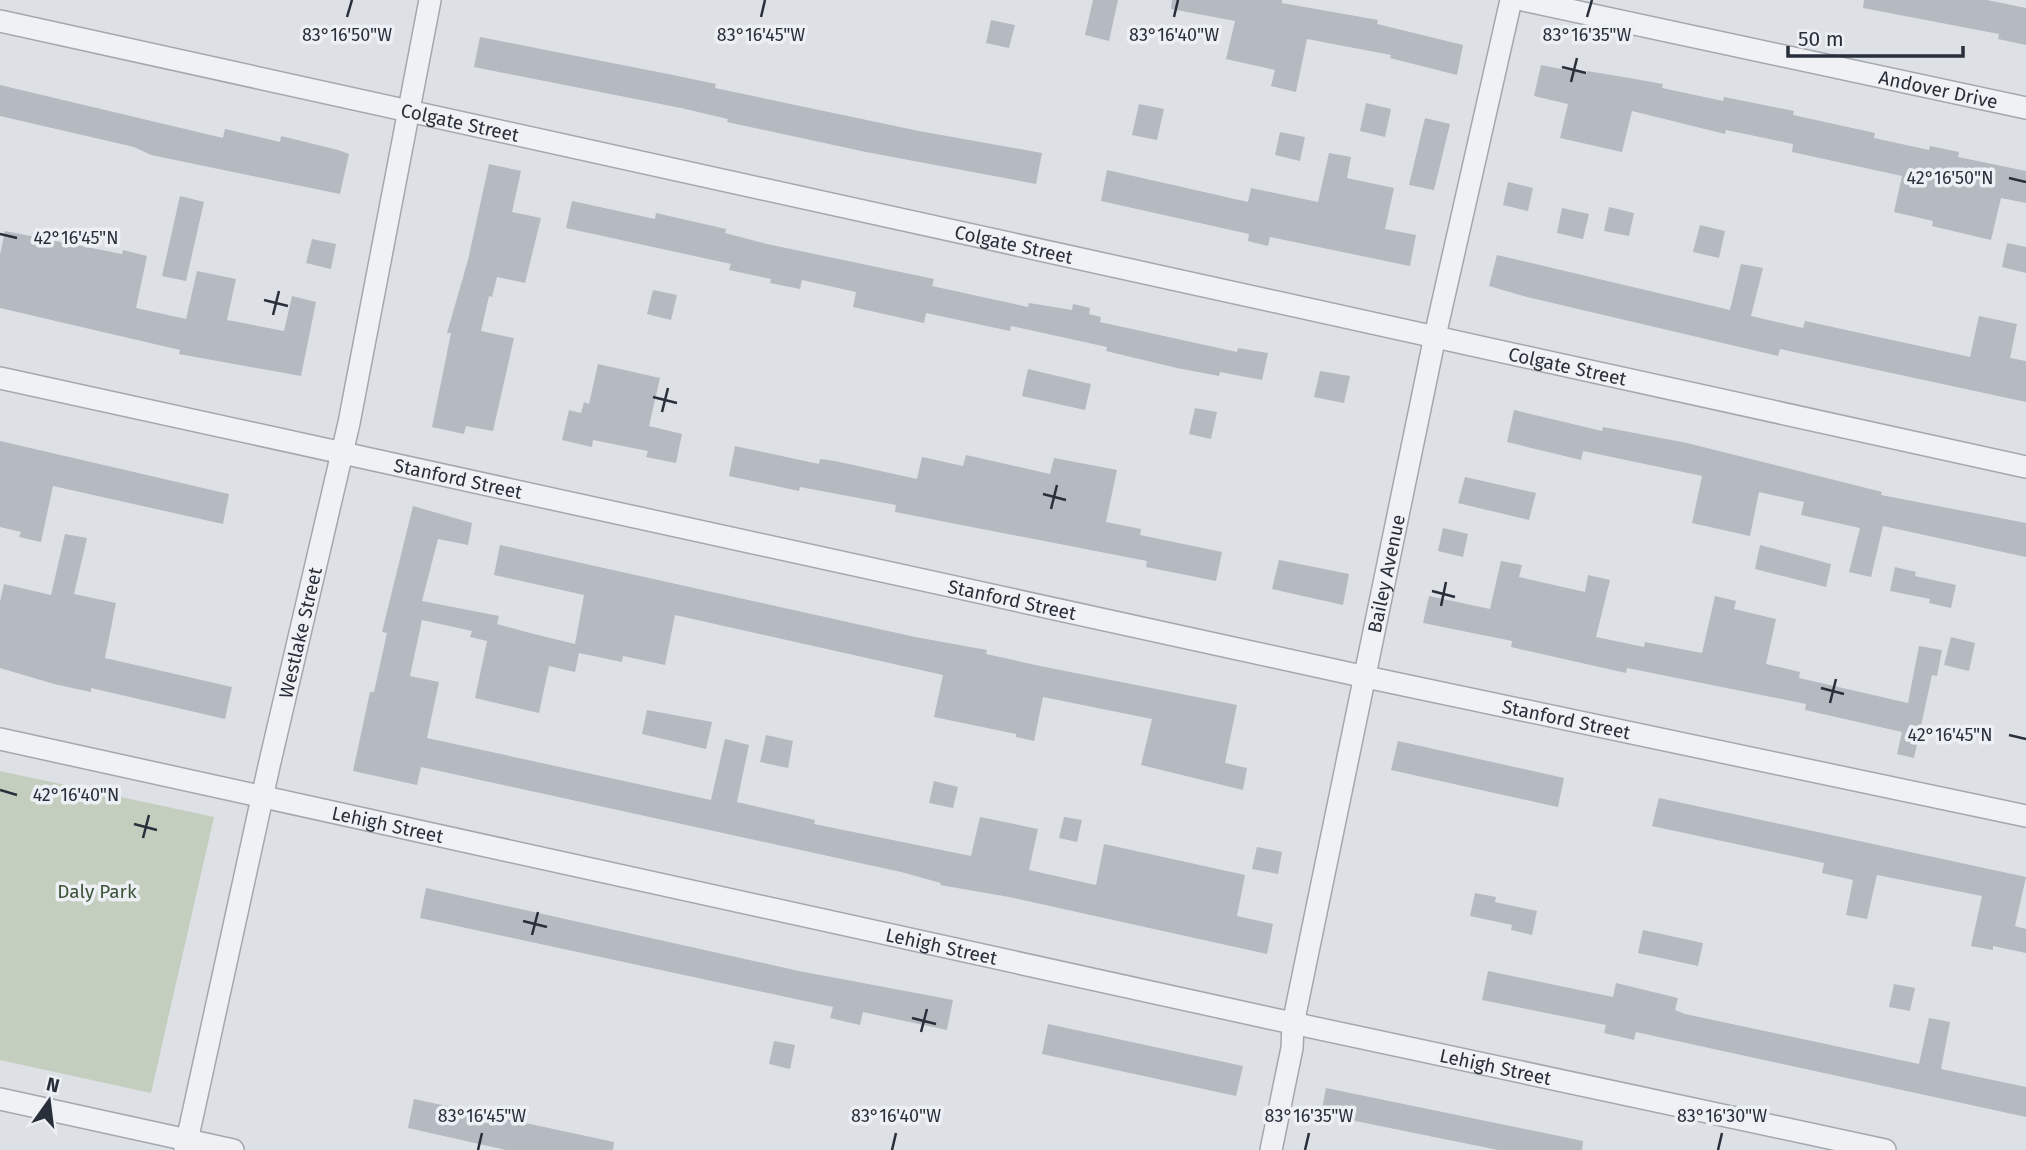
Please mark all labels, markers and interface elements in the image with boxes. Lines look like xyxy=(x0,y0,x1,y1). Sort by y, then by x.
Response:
scale bar xyxy=(1788,14,1963,58)
text: 83°16'50"W xyxy=(302,24,392,46)
text: 83°16'45"W xyxy=(717,24,805,46)
text: 83°16'40"W xyxy=(1129,24,1219,46)
text: 83°16'35"W xyxy=(1543,24,1632,46)
text: 50 m xyxy=(1798,26,1844,52)
street label: Andover Drive xyxy=(1877,65,2000,113)
street label: Colgate Street xyxy=(399,98,521,146)
text: 42°16'50"N xyxy=(1907,167,1993,189)
street label: Colgate Street xyxy=(952,220,1075,268)
text: 42°16'45"N xyxy=(33,227,119,249)
street label: Colgate Street xyxy=(1506,342,1629,390)
street label: Stanford Street xyxy=(392,453,525,504)
street label: Bailey Avenue xyxy=(1363,512,1409,635)
street label: Westlake Street xyxy=(274,565,327,700)
street label: Stanford Street xyxy=(946,574,1078,625)
street label: Stanford Street xyxy=(1500,694,1633,744)
text: 42°16'45"N xyxy=(1907,724,1993,746)
text: 42°16'40"N xyxy=(33,784,119,806)
street label: Lehigh Street xyxy=(330,801,446,848)
park label: Daly Park xyxy=(57,880,137,903)
street label: Lehigh Street xyxy=(884,923,1000,969)
street label: Lehigh Street xyxy=(1438,1043,1554,1090)
north arrow xyxy=(14,1066,84,1136)
text: N xyxy=(44,1072,62,1098)
text: 83°16'45"W xyxy=(438,1105,526,1127)
text: 83°16'40"W xyxy=(851,1105,941,1127)
text: 83°16'35"W xyxy=(1265,1105,1354,1127)
text: 83°16'30"W xyxy=(1677,1105,1767,1127)

